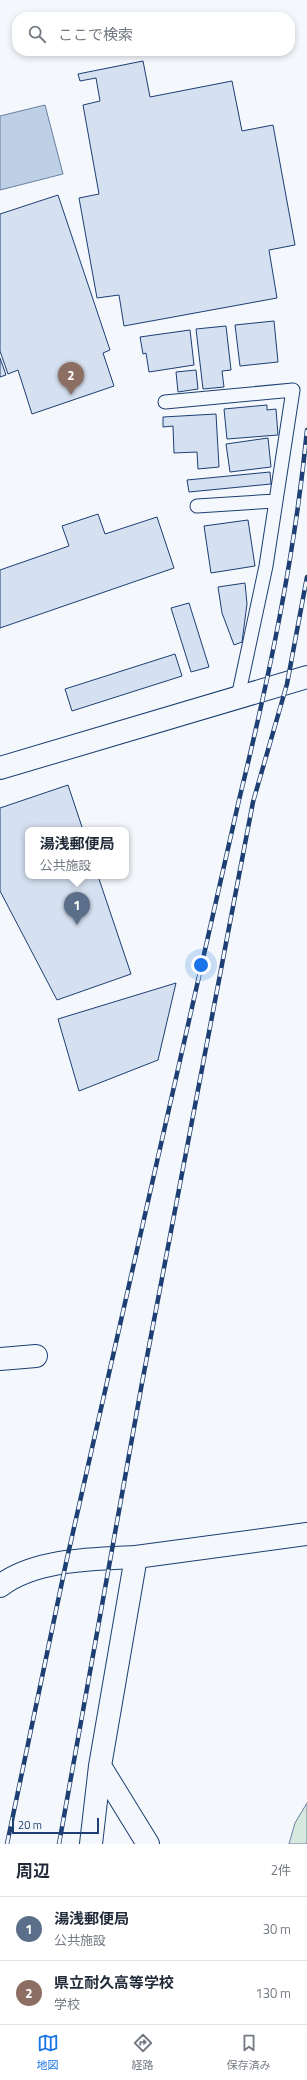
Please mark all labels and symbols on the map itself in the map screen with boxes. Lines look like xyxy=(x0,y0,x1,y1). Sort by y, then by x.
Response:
pin: 2 xyxy=(58,362,84,395)
pin: 1 xyxy=(64,892,90,925)
your location xyxy=(191,955,211,975)
scale bar xyxy=(12,1816,99,1835)

